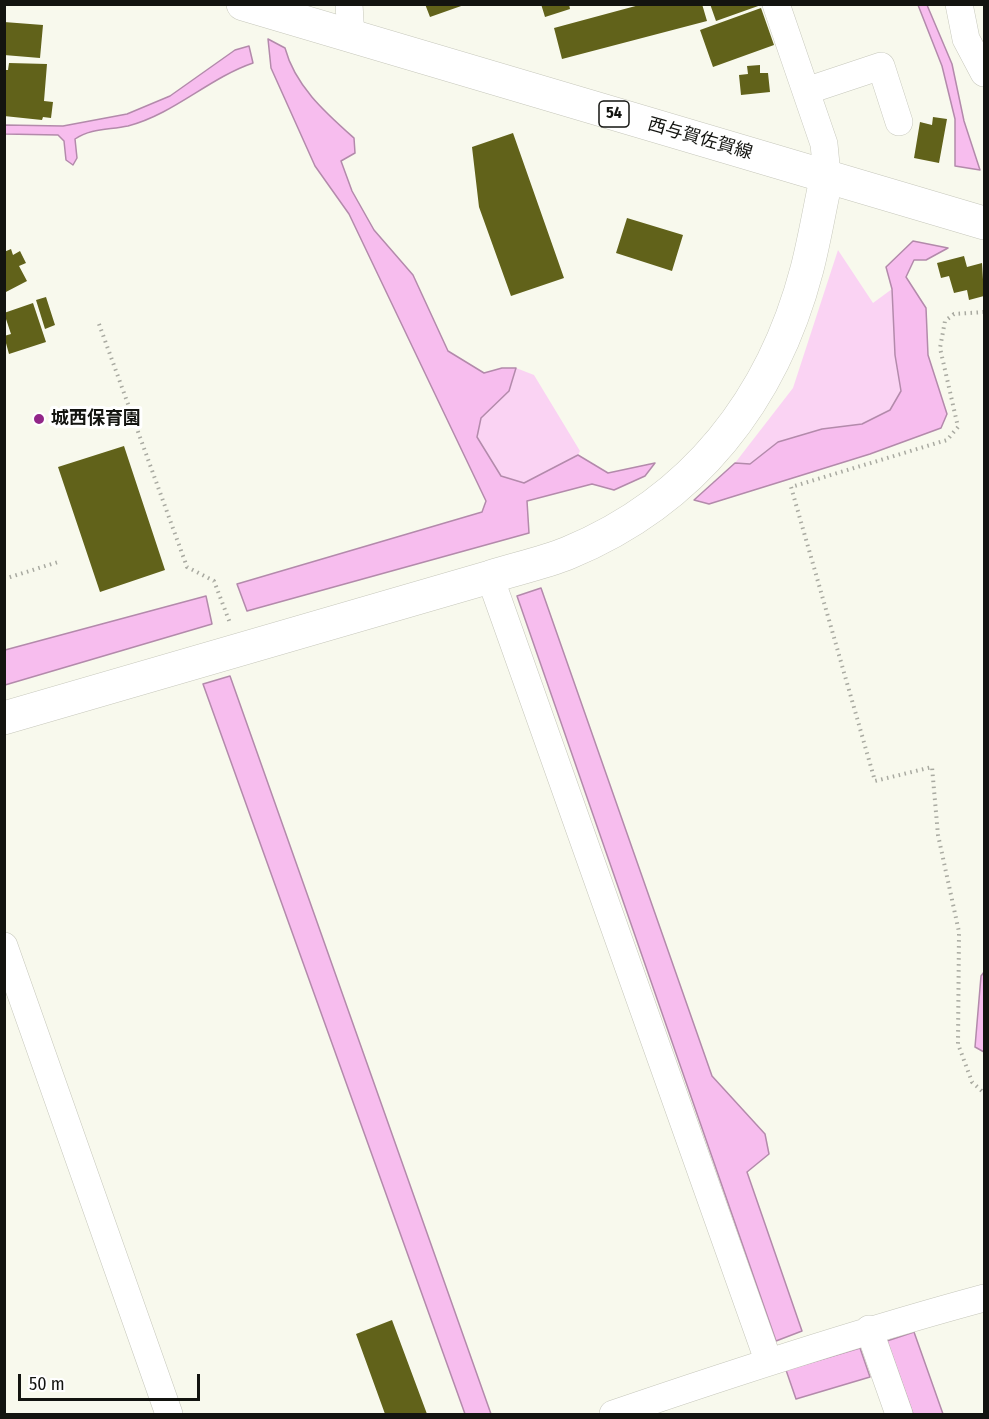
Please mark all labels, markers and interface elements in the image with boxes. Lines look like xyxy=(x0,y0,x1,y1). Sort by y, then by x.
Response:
road number: 54 xyxy=(599,101,629,127)
street label: 西与賀佐賀線 xyxy=(645,114,755,164)
place label: 城西保育園 xyxy=(51,408,141,430)
marker: 城西保育園 xyxy=(32,412,46,426)
scale bar xyxy=(21,1362,202,1400)
text: 50 m xyxy=(29,1373,65,1395)

